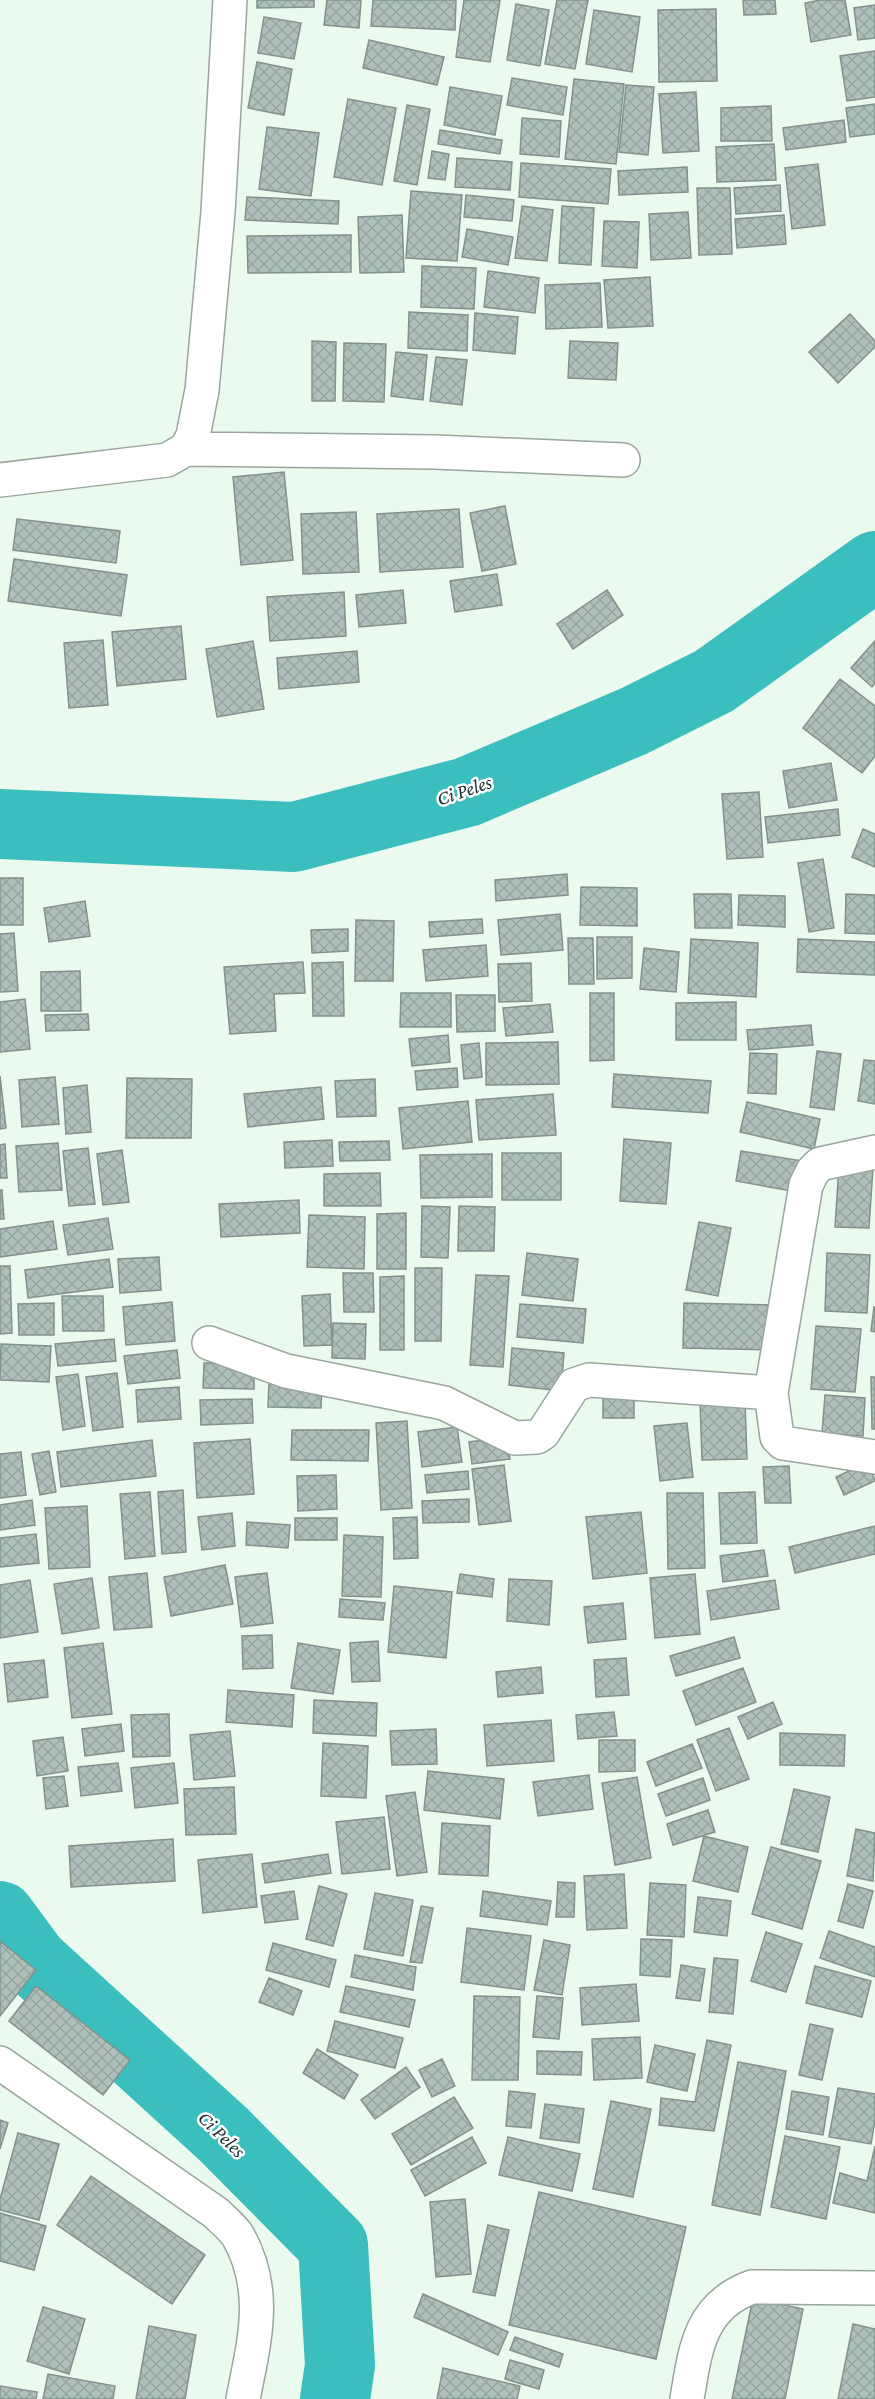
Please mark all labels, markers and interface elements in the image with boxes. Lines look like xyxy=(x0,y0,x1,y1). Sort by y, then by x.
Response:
water label: Ci Peles xyxy=(434,770,495,810)
water label: Ci Peles xyxy=(194,2106,251,2162)

